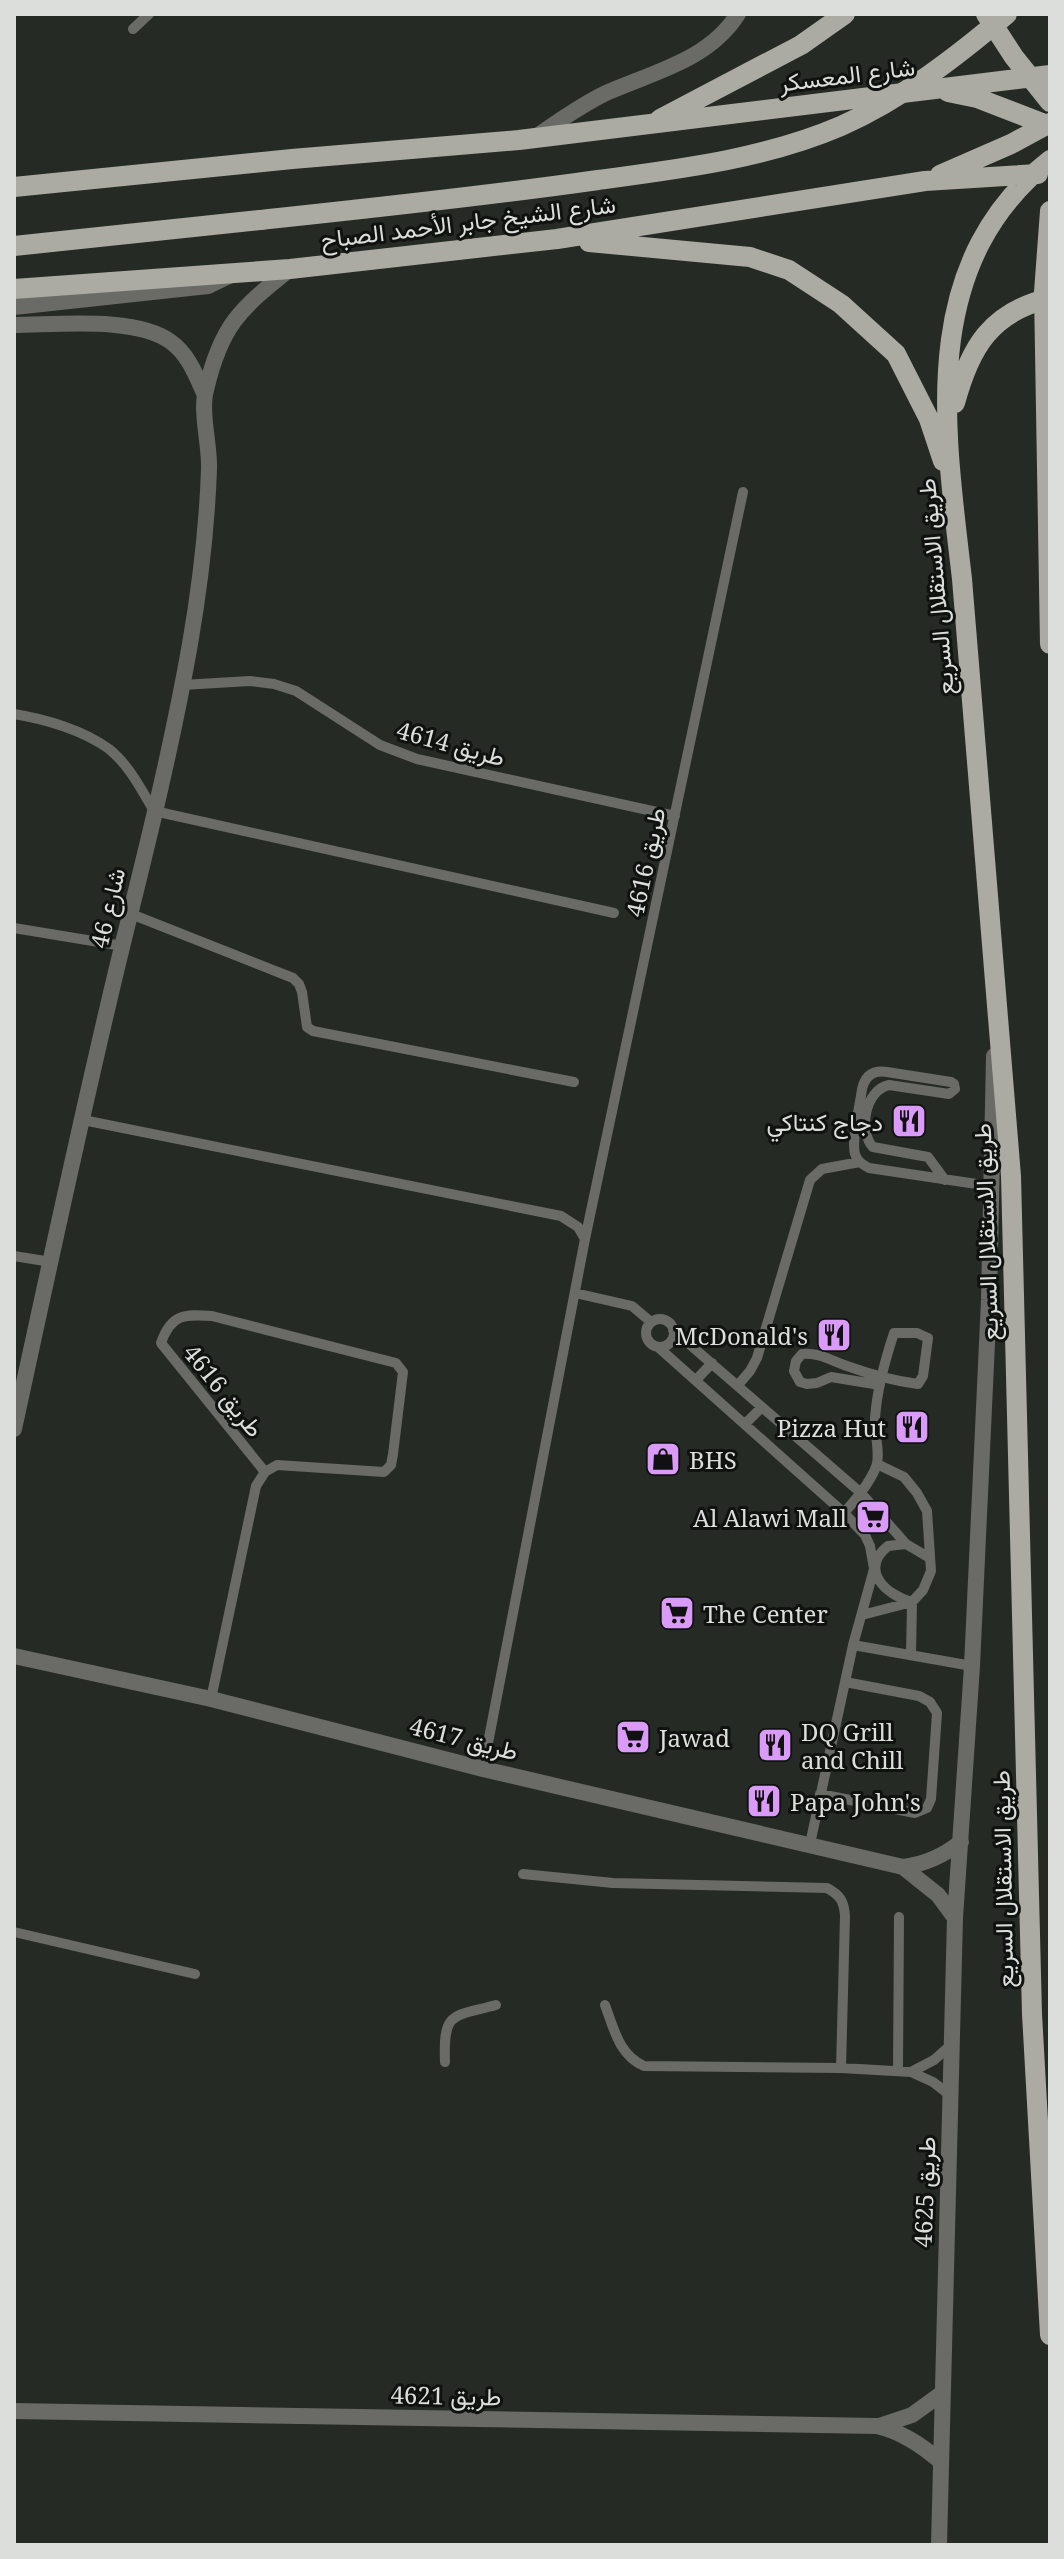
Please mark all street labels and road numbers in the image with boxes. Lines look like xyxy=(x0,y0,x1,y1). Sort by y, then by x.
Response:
street label: شارع المعسكر xyxy=(776,49,917,100)
street label: شارع الشيخ جابر الأحمد الصباح xyxy=(319,187,618,257)
street label: طريق الاستقلال السريع xyxy=(909,477,963,697)
street label: طريق 4614 xyxy=(393,713,509,773)
street label: طريق 4616 xyxy=(617,804,673,920)
street label: شارع 46 xyxy=(82,865,133,952)
street label: طريق الاستقلال السريع xyxy=(965,1123,1007,1341)
street label: طريق 4616 xyxy=(176,1337,272,1443)
street label: طريق 4617 xyxy=(406,1709,522,1767)
street label: طريق الاستقلال السريع xyxy=(984,1770,1022,1988)
street label: طريق 4625 xyxy=(906,2136,942,2248)
street label: طريق 4621 xyxy=(390,2378,502,2412)

